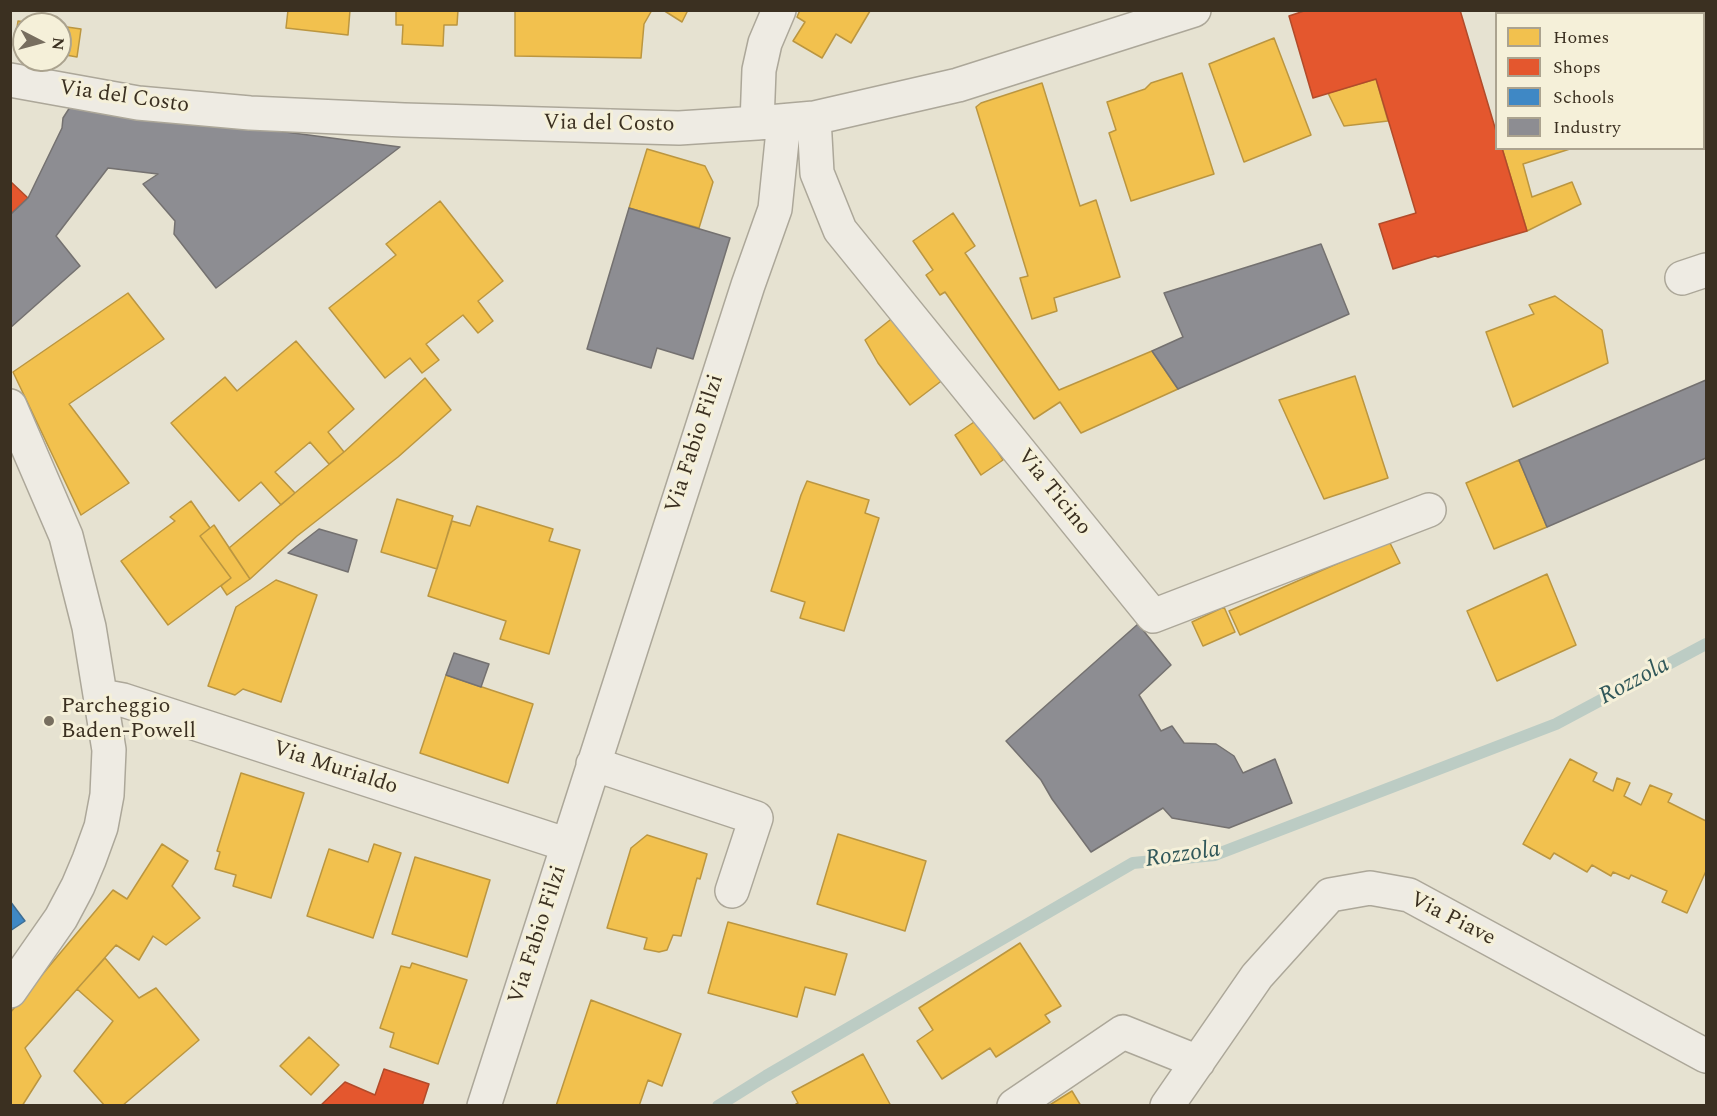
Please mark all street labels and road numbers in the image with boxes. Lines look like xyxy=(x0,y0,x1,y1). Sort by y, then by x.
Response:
street label: Via del Costo xyxy=(57,76,191,120)
street label: Via del Costo xyxy=(543,111,675,139)
street label: Via Fabio Filzi xyxy=(661,372,731,516)
street label: Via Ticino xyxy=(1010,445,1096,541)
street label: Via Murialdo xyxy=(269,736,401,802)
street label: Via Fabio Filzi xyxy=(504,863,574,1007)
street label: Via Piave xyxy=(1405,887,1499,953)

